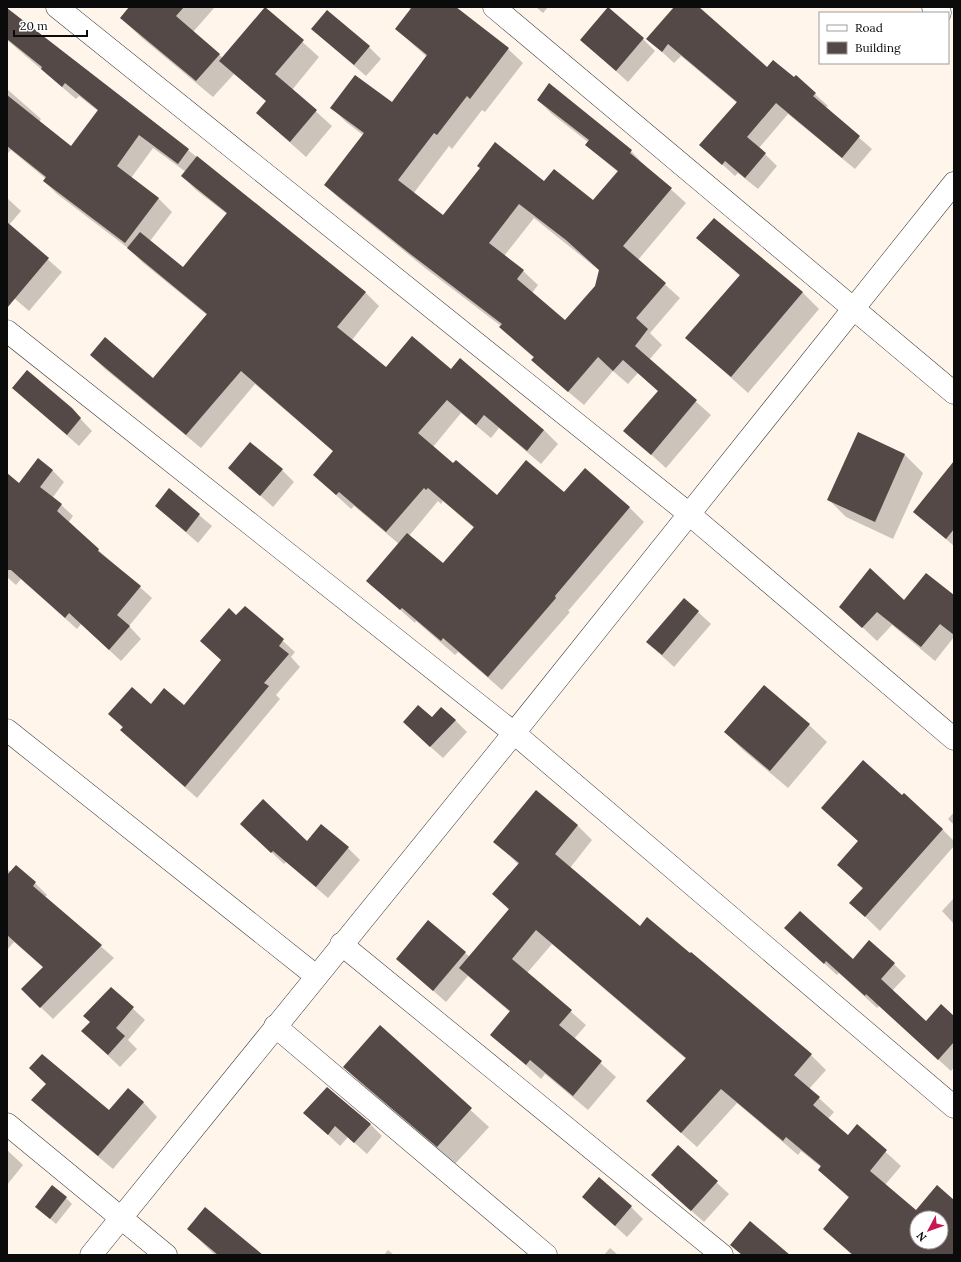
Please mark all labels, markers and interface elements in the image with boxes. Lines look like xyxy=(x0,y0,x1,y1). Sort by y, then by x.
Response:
scale bar xyxy=(14,12,87,38)
legend xyxy=(819,12,949,64)
text: 20 m xyxy=(20,18,48,33)
text: Road xyxy=(855,20,883,35)
text: Building xyxy=(855,40,901,55)
north arrow xyxy=(909,1210,949,1250)
text: N xyxy=(913,1228,930,1244)

